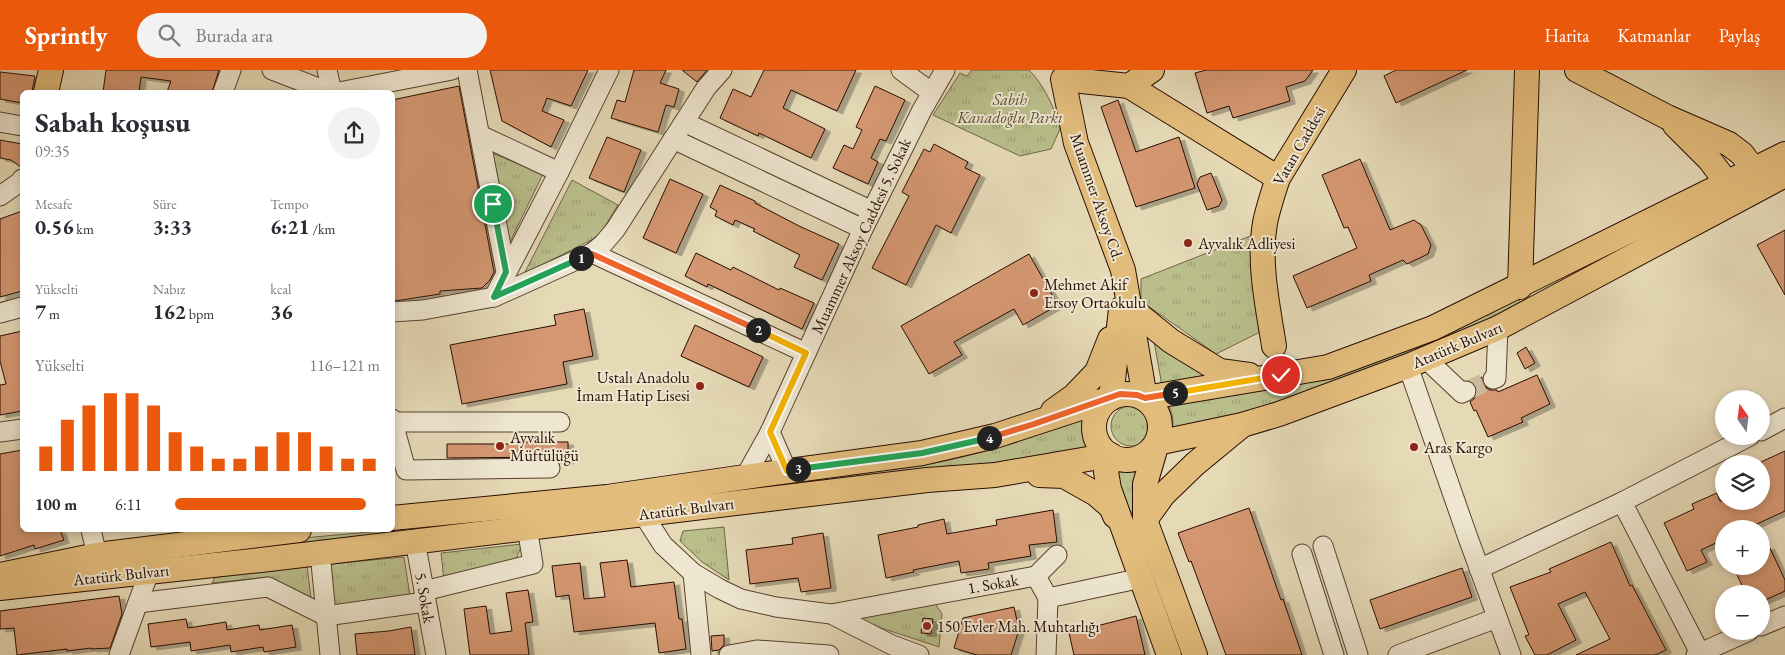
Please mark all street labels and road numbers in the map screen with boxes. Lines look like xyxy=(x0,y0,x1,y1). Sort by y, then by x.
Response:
street label: Vatan Caddesi xyxy=(1268,103,1330,189)
street label: Muammer Aksoy Cd. xyxy=(1065,130,1129,264)
street label: Muammer Aksoy Caddesi 5. Sokak xyxy=(806,134,916,337)
street label: Atatürk Bulvarı xyxy=(1408,317,1505,374)
street label: Atatürk Bulvarı xyxy=(636,493,735,525)
street label: Atatürk Bulvarı xyxy=(71,560,170,591)
street label: 1. Sokak xyxy=(966,569,1020,599)
street label: 5. Sokak xyxy=(410,571,440,625)

